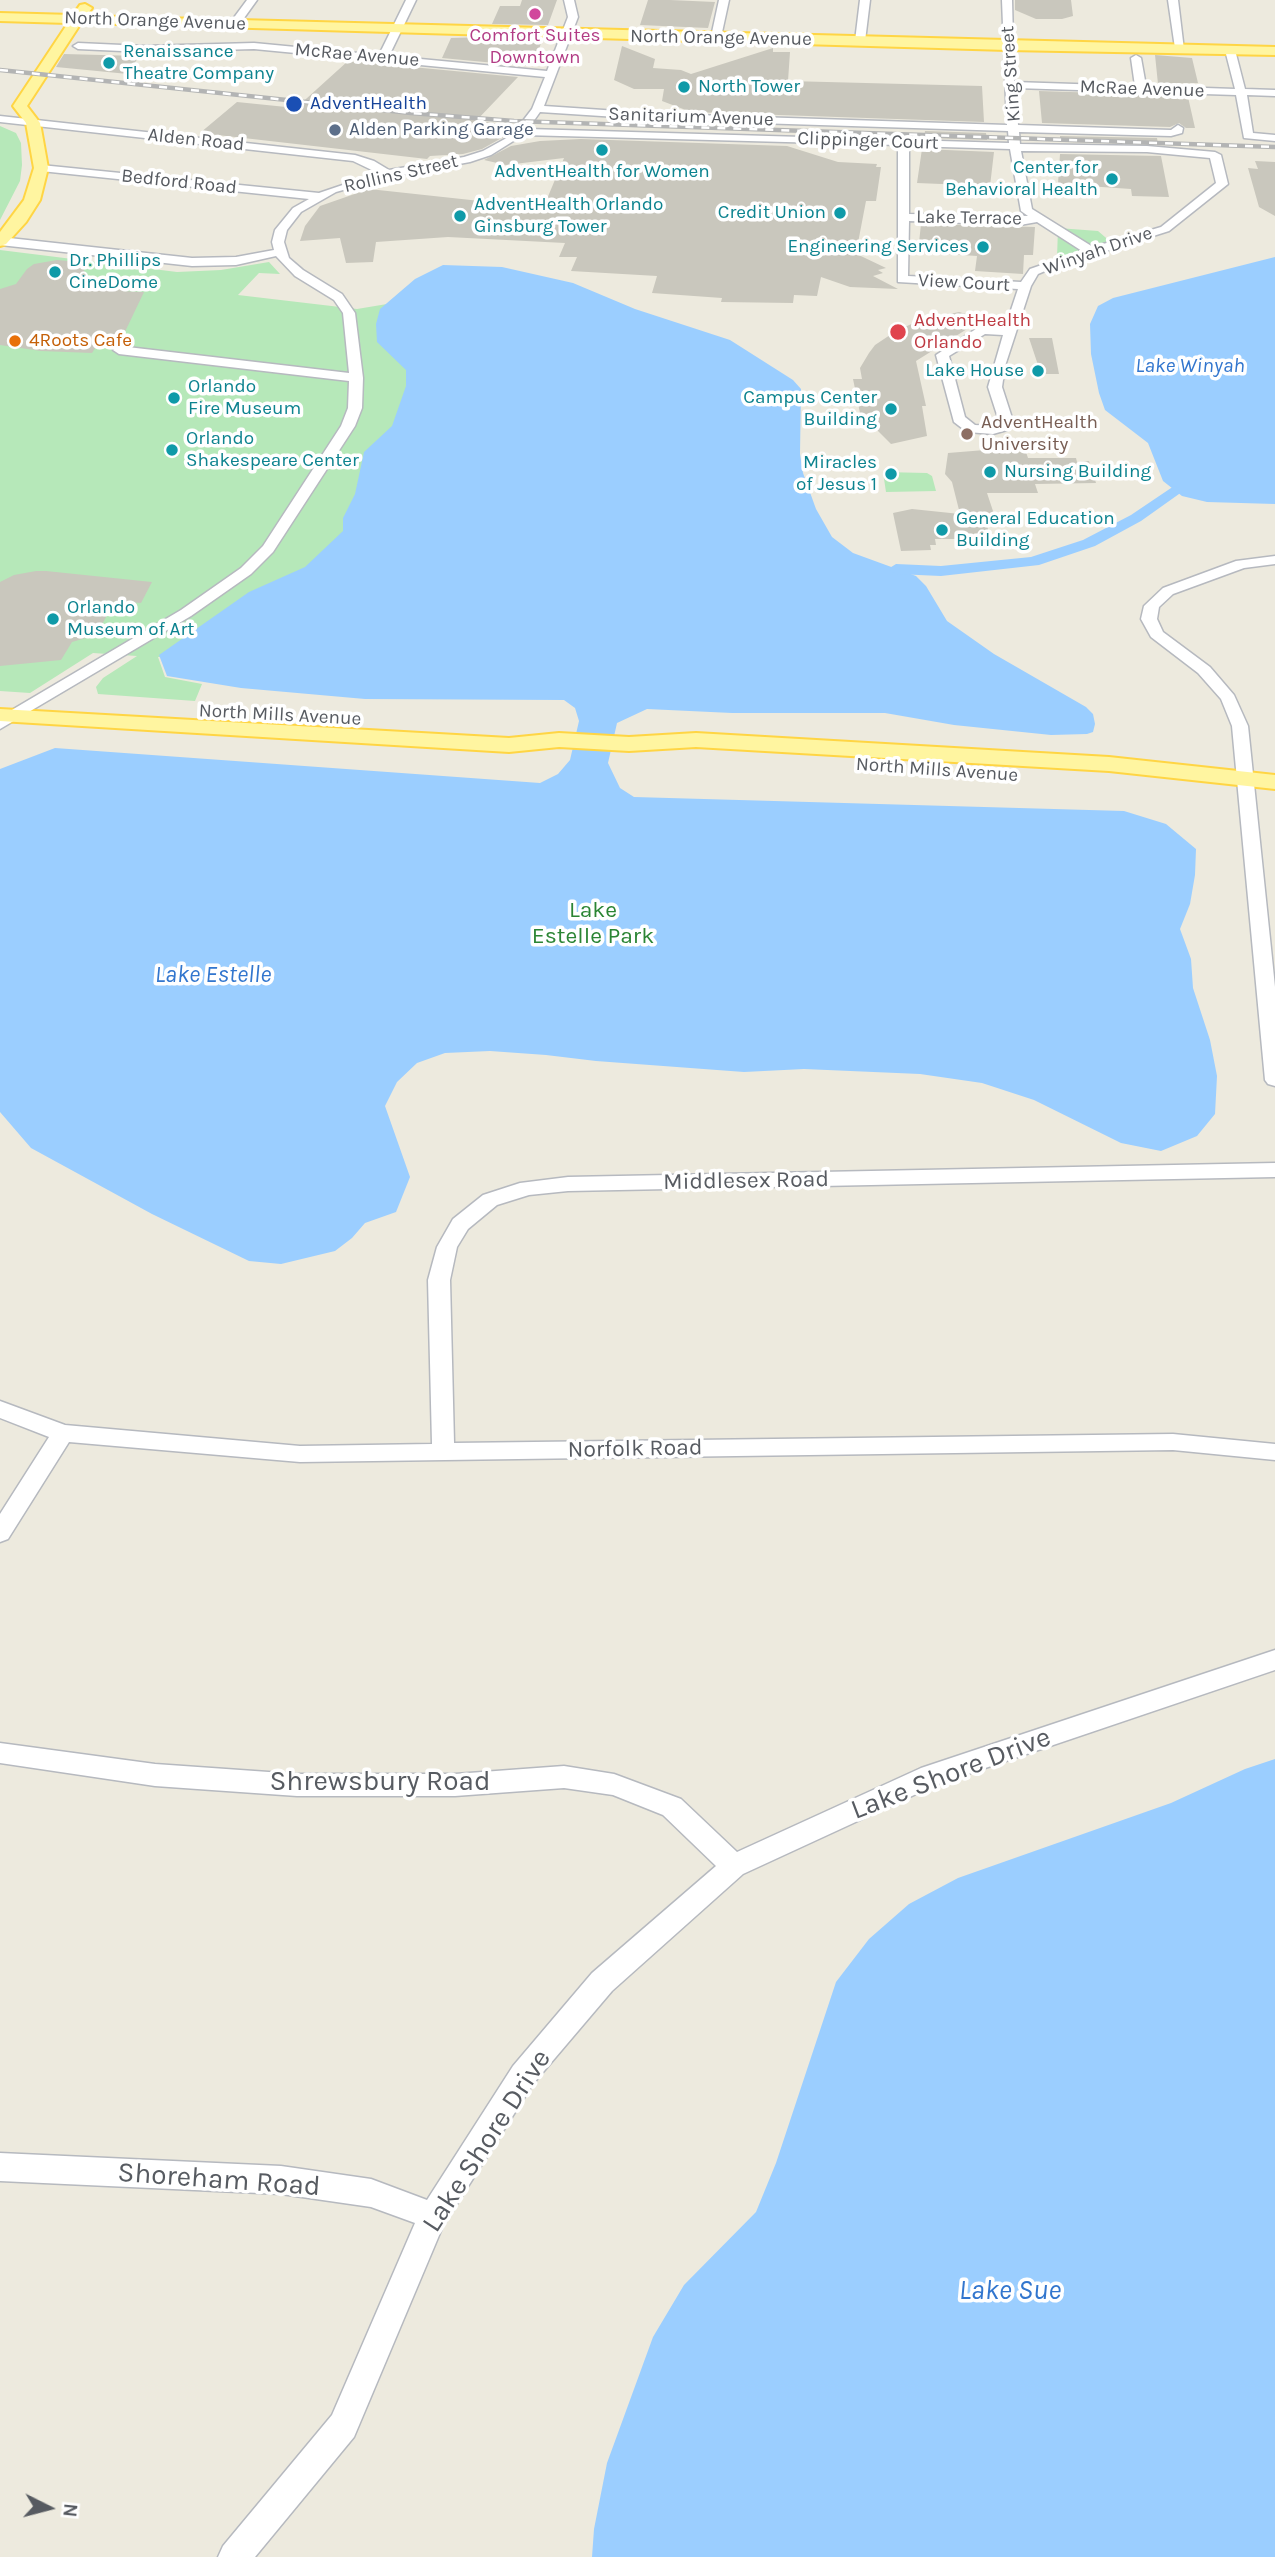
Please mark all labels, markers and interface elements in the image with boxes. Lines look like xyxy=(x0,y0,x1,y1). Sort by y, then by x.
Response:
street label: North Orange Avenue xyxy=(64,6,246,36)
marker: Comfort Suites Downtown xyxy=(527,6,543,22)
place label: Comfort Suites Downtown xyxy=(470,25,600,69)
street label: North Orange Avenue xyxy=(630,25,812,51)
street label: King Street xyxy=(996,25,1026,123)
street label: McRae Avenue xyxy=(294,38,420,72)
place label: Renaissance Theatre Company xyxy=(123,41,274,85)
marker: Renaissance Theatre Company xyxy=(101,55,117,71)
street label: McRae Avenue xyxy=(1079,75,1205,103)
place label: North Tower xyxy=(698,76,800,98)
marker: North Tower xyxy=(676,79,692,95)
place label: AdventHealth xyxy=(310,93,427,115)
marker: AdventHealth xyxy=(284,94,304,114)
street label: Sanitarium Avenue xyxy=(608,103,774,131)
place label: Alden Parking Garage xyxy=(349,119,534,141)
marker: Alden Parking Garage xyxy=(327,122,343,138)
street label: Alden Road xyxy=(147,124,245,156)
street label: Clippinger Court xyxy=(797,127,939,155)
marker: AdventHealth for Women xyxy=(594,142,610,158)
street label: Rollins Street xyxy=(342,150,460,198)
place label: Center for Behavioral Health xyxy=(945,157,1098,201)
place label: AdventHealth for Women xyxy=(494,161,710,183)
street label: Bedford Road xyxy=(120,165,238,199)
marker: Center for Behavioral Health xyxy=(1104,171,1120,187)
place label: AdventHealth Orlando Ginsburg Tower xyxy=(474,194,663,238)
place label: Credit Union xyxy=(718,202,826,224)
marker: Credit Union xyxy=(832,205,848,221)
street label: Lake Terrace xyxy=(916,206,1022,230)
marker: AdventHealth Orlando Ginsburg Tower xyxy=(452,208,468,224)
street label: Winyah Drive xyxy=(1041,222,1155,280)
place label: Engineering Services xyxy=(787,236,969,258)
marker: Engineering Services xyxy=(975,239,991,255)
place label: Dr. Phillips CineDome xyxy=(69,250,161,294)
marker: Dr. Phillips CineDome xyxy=(47,264,63,280)
street label: View Court xyxy=(918,269,1010,297)
place label: AdventHealth Orlando xyxy=(914,310,1031,354)
marker: AdventHealth Orlando xyxy=(888,322,908,342)
place label: 4Roots Cafe xyxy=(29,330,132,352)
marker: 4Roots Cafe xyxy=(7,333,23,349)
water label: Lake Winyah xyxy=(1135,353,1245,379)
place label: Lake House xyxy=(925,360,1024,382)
marker: Lake House xyxy=(1030,363,1046,379)
place label: Orlando Fire Museum xyxy=(188,376,301,420)
place label: Campus Center Building xyxy=(743,387,877,431)
marker: Orlando Fire Museum xyxy=(166,390,182,406)
marker: Campus Center Building xyxy=(883,401,899,417)
place label: AdventHealth University xyxy=(981,412,1098,456)
marker: AdventHealth University xyxy=(959,426,975,442)
place label: Orlando Shakespeare Center xyxy=(186,428,359,472)
marker: Orlando Shakespeare Center xyxy=(164,442,180,458)
place label: Miracles of Jesus 1 xyxy=(796,452,877,496)
place label: Nursing Building xyxy=(1004,461,1151,483)
marker: Nursing Building xyxy=(982,464,998,480)
marker: Miracles of Jesus 1 xyxy=(883,466,899,482)
place label: General Education Building xyxy=(956,508,1115,552)
marker: General Education Building xyxy=(934,522,950,538)
place label: Orlando Museum of Art xyxy=(67,597,194,641)
marker: Orlando Museum of Art xyxy=(45,611,61,627)
street label: North Mills Avenue xyxy=(198,699,362,731)
street label: North Mills Avenue xyxy=(855,753,1019,787)
park label: Lake Estelle Park xyxy=(532,896,654,950)
water label: Lake Estelle xyxy=(155,961,271,989)
street label: Middlesex Road xyxy=(663,1166,829,1196)
street label: Norfolk Road xyxy=(567,1434,703,1464)
street label: Lake Shore Drive xyxy=(846,1721,1056,1827)
street label: Shrewsbury Road xyxy=(269,1765,491,1799)
street label: Lake Shore Drive xyxy=(415,2043,559,2239)
street label: Shoreham Road xyxy=(116,2156,322,2204)
water label: Lake Sue xyxy=(959,2274,1061,2308)
north arrow xyxy=(14,2473,84,2543)
text: N xyxy=(58,2502,82,2518)

